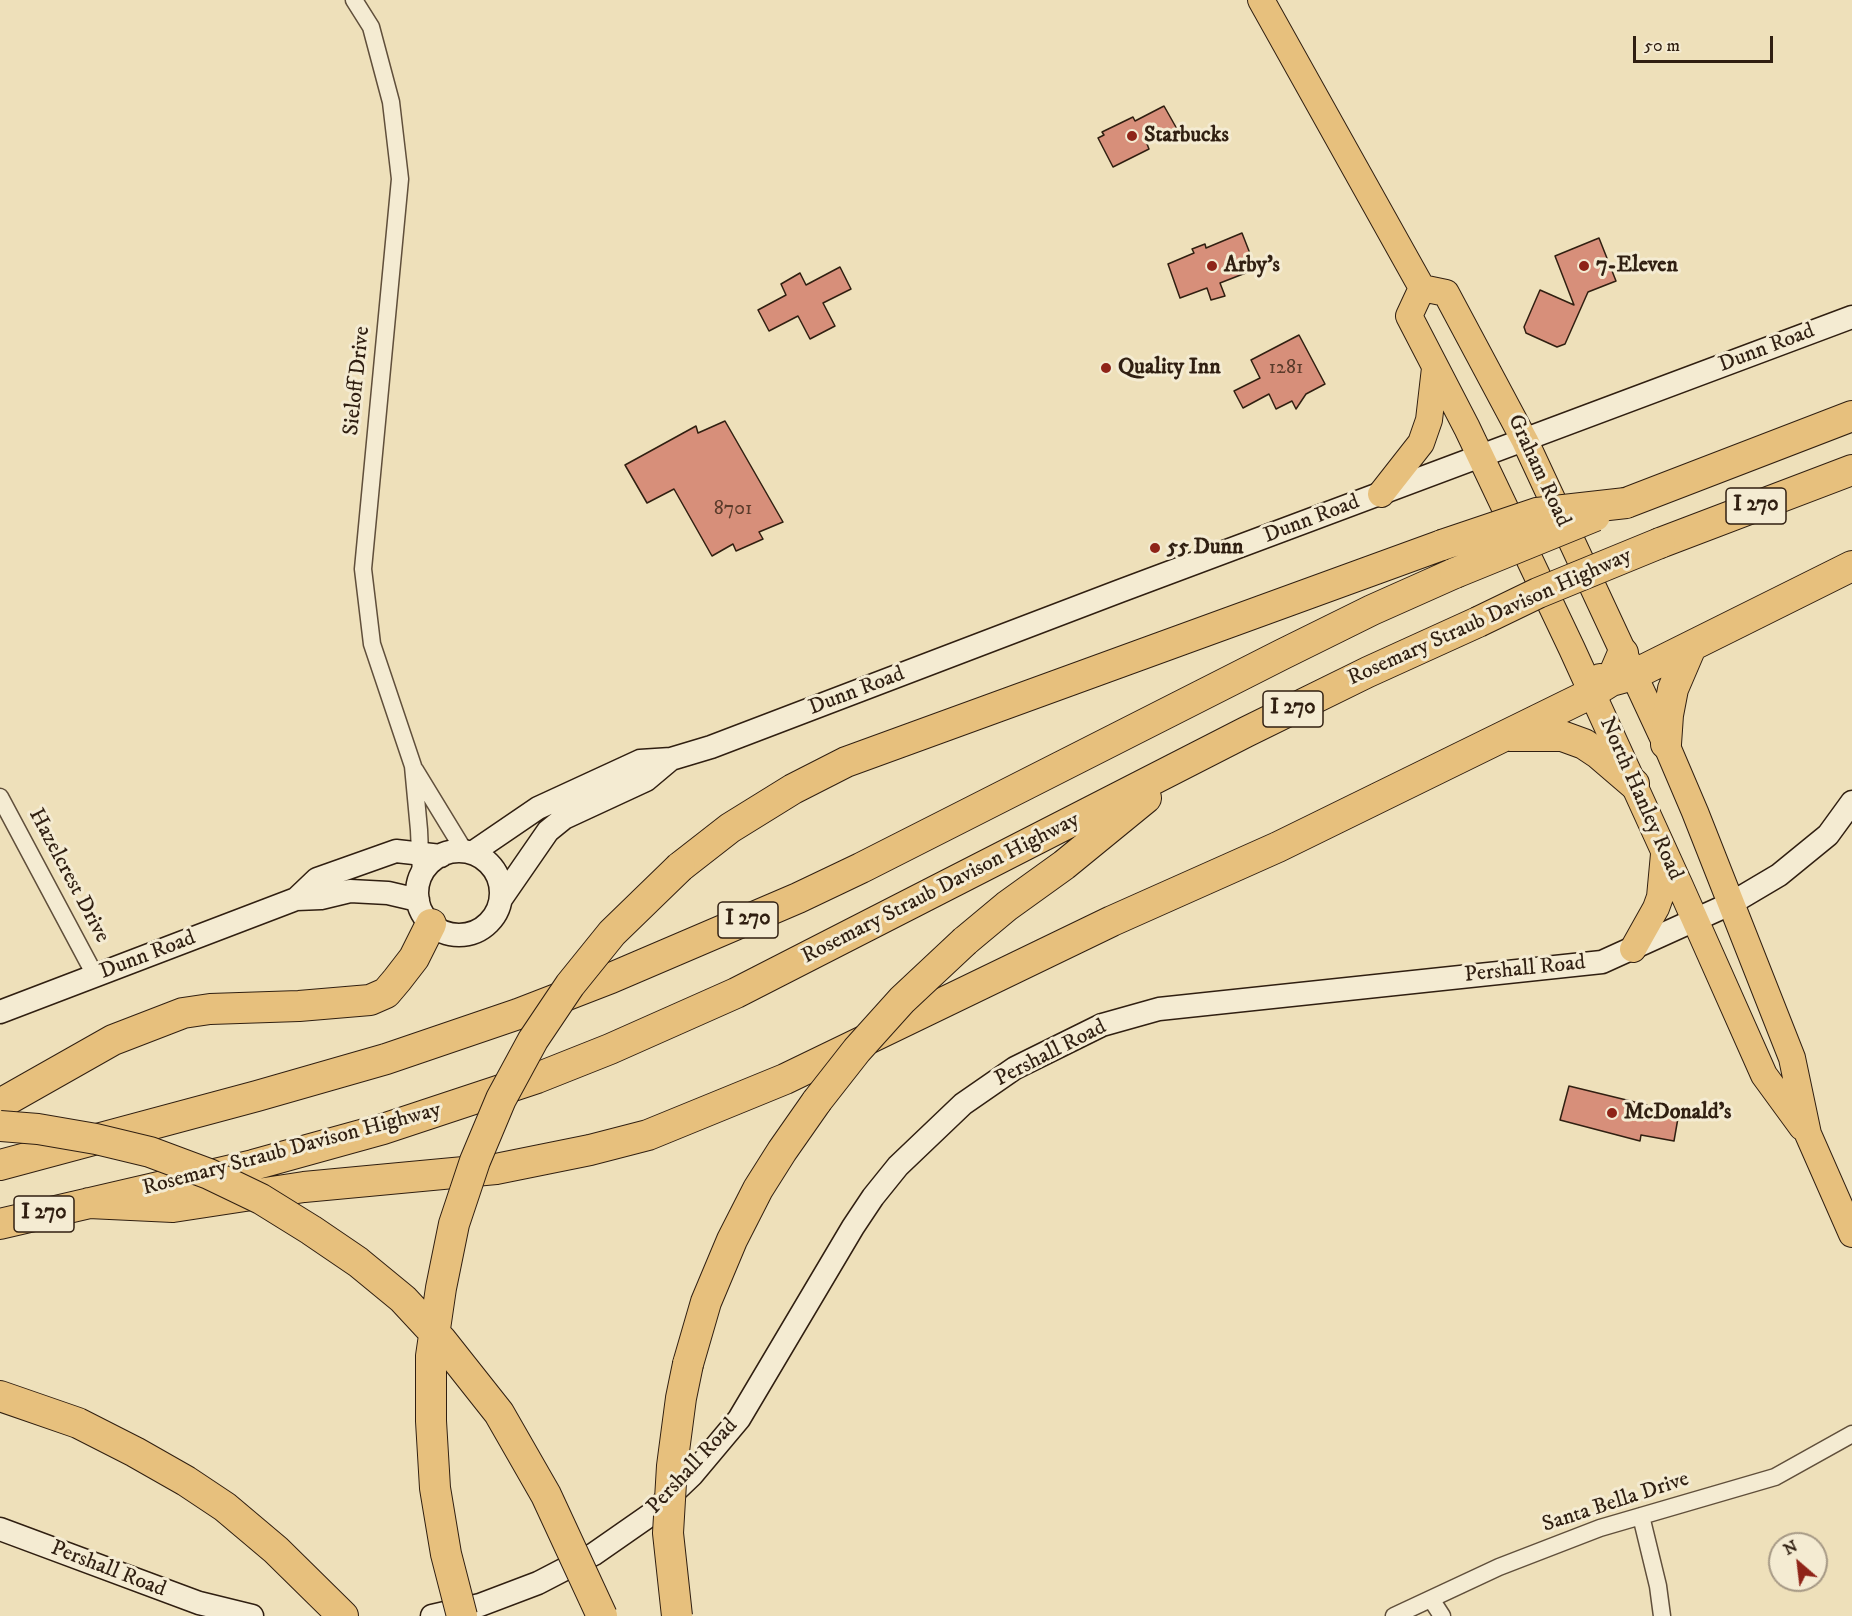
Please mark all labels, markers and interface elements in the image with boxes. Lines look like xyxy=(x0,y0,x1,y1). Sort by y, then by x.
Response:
scale bar xyxy=(1636,24,1776,62)
text: 50 m xyxy=(1644,35,1680,57)
place label: Starbucks xyxy=(1144,123,1229,149)
marker: Starbucks xyxy=(1125,129,1139,143)
place label: Arby's xyxy=(1224,253,1280,279)
place label: 7-Eleven xyxy=(1596,253,1678,279)
marker: Arby's xyxy=(1205,259,1219,273)
marker: 7-Eleven xyxy=(1577,259,1591,273)
street label: Dunn Road xyxy=(1715,319,1819,379)
street label: Sieloff Drive xyxy=(339,325,377,437)
place label: Quality Inn xyxy=(1118,355,1221,381)
house number: 1281 xyxy=(1269,357,1303,381)
marker: Quality Inn xyxy=(1099,361,1113,375)
street label: Graham Road xyxy=(1501,411,1575,531)
road number: I 270 xyxy=(1726,488,1786,524)
street label: Dunn Road xyxy=(1260,490,1364,550)
house number: 8701 xyxy=(714,498,752,522)
place label: 55 Dunn xyxy=(1167,535,1244,561)
marker: 55 Dunn xyxy=(1148,541,1162,555)
street label: Rosemary Straub Davison Highway xyxy=(1344,543,1636,693)
street label: Dunn Road xyxy=(805,662,909,722)
road number: I 270 xyxy=(1263,691,1323,727)
street label: North Hanley Road xyxy=(1592,714,1688,884)
street label: Hazelcrest Drive xyxy=(22,805,114,947)
street label: Rosemary Straub Davison Highway xyxy=(798,807,1084,971)
road number: I 270 xyxy=(718,902,778,938)
street label: Dunn Road xyxy=(96,926,200,986)
street label: Pershall Road xyxy=(1463,951,1587,989)
street label: Pershall Road xyxy=(991,1015,1111,1093)
street label: Rosemary Straub Davison Highway xyxy=(140,1097,444,1203)
place label: McDonald's xyxy=(1624,1100,1731,1126)
marker: McDonald's xyxy=(1605,1106,1619,1120)
road number: I 270 xyxy=(14,1196,74,1232)
street label: Pershall Road xyxy=(642,1414,744,1520)
street label: Santa Bella Drive xyxy=(1539,1467,1693,1539)
north arrow xyxy=(1768,1532,1828,1592)
street label: Pershall Road xyxy=(47,1536,169,1604)
text: N xyxy=(1780,1536,1801,1560)

